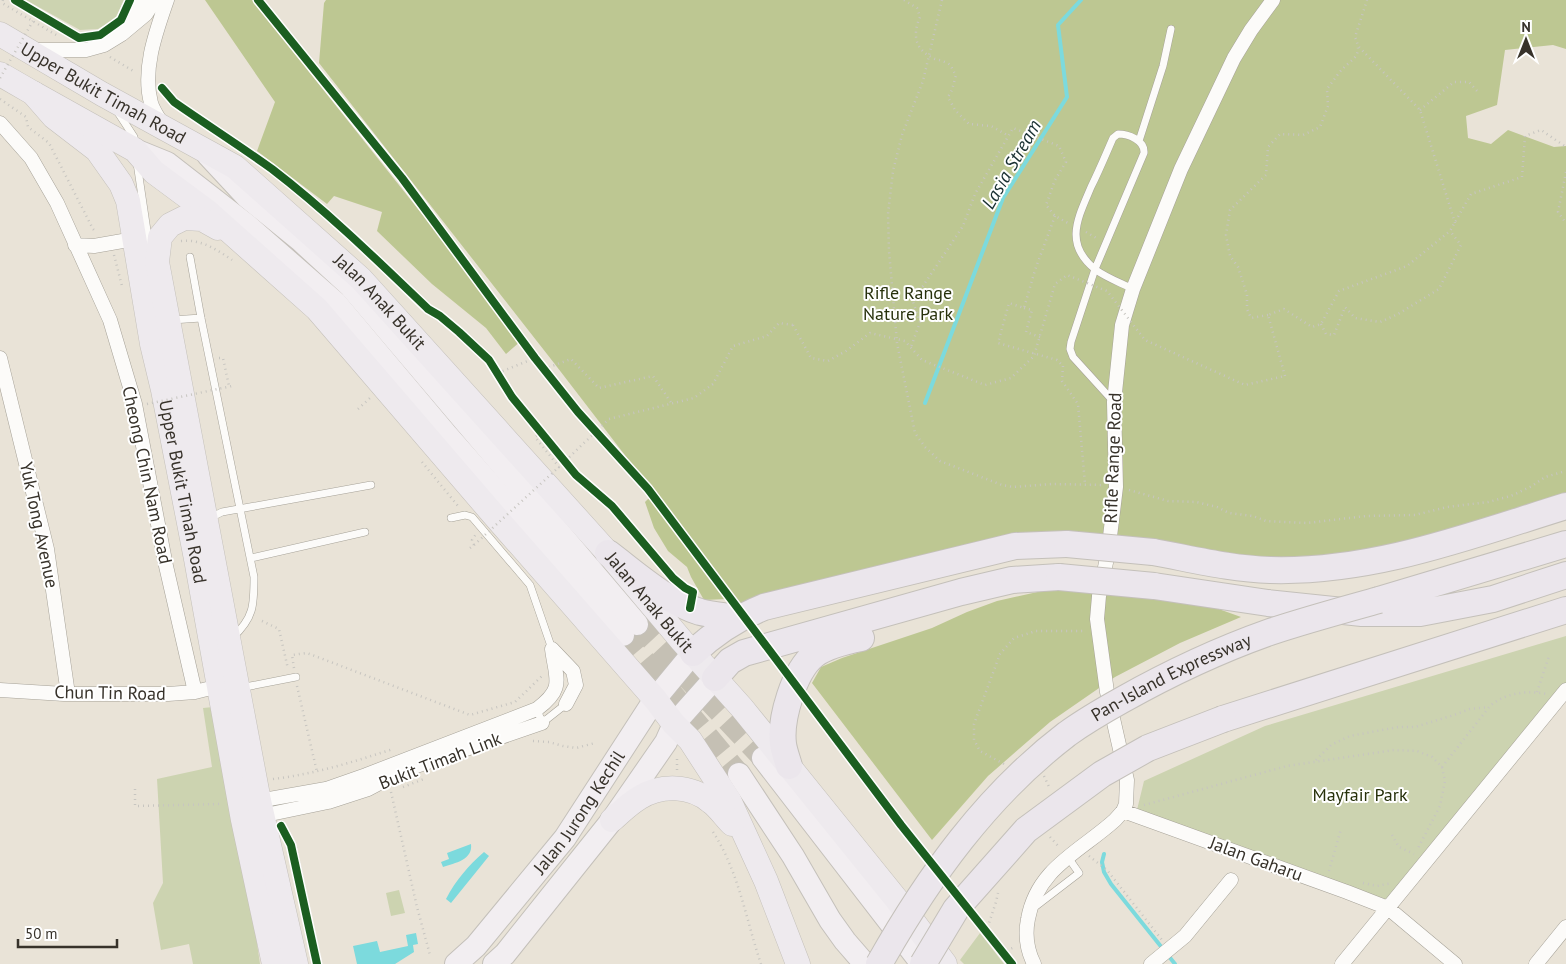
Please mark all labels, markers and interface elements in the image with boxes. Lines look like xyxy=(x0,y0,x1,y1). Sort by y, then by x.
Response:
north arrow xyxy=(1501,15,1551,65)
text: N xyxy=(1521,18,1531,36)
street label: Upper Bukit Timah Road xyxy=(17,37,190,149)
water label: Lasia Stream xyxy=(976,115,1046,213)
street label: Jalan Anak Bukit xyxy=(328,248,431,354)
park label: Rifle Range Nature Park xyxy=(863,281,953,325)
street label: Cheong Chin Nam Road xyxy=(117,384,178,566)
street label: Rifle Range Road xyxy=(1099,392,1126,524)
street label: Upper Bukit Timah Road xyxy=(154,398,212,585)
street label: Yuk Tong Avenue xyxy=(15,460,64,590)
street label: Jalan Anak Bukit xyxy=(600,546,699,657)
street label: Pan-Island Expressway xyxy=(1087,628,1255,726)
street label: Chun Tin Road xyxy=(54,680,166,705)
street label: Bukit Timah Link xyxy=(375,726,505,794)
street label: Jalan Jurong Kechil xyxy=(527,745,630,879)
park label: Mayfair Park xyxy=(1312,783,1408,806)
street label: Jalan Gaharu xyxy=(1205,831,1306,886)
scale bar xyxy=(18,916,116,948)
text: 50 m xyxy=(25,924,58,943)

